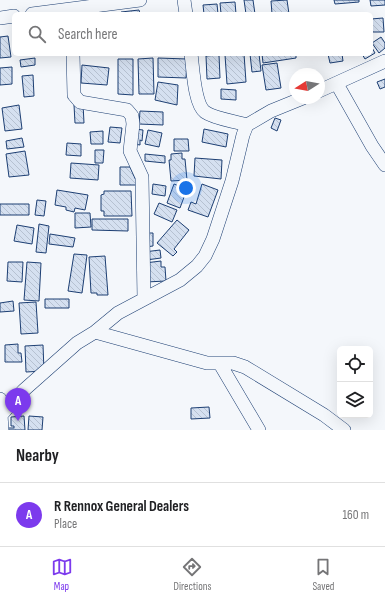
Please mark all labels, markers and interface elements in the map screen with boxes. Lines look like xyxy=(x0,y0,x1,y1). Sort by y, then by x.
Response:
search box xyxy=(12,12,373,56)
icon: search xyxy=(26,23,48,45)
text: Search here xyxy=(58,25,118,44)
north arrow xyxy=(289,68,325,104)
your location xyxy=(176,178,196,198)
map controls xyxy=(337,346,373,418)
button: locate xyxy=(337,346,373,382)
button: layers xyxy=(337,382,373,418)
pin: A xyxy=(5,388,31,421)
text: Nearby xyxy=(16,446,59,466)
text: R Rennox General Dealers xyxy=(54,497,189,516)
text: A xyxy=(26,507,32,523)
text: 160 m xyxy=(343,507,369,523)
text: Place xyxy=(54,516,77,532)
tab: Map xyxy=(51,556,73,593)
tab: Directions xyxy=(174,556,211,593)
tab: Saved xyxy=(312,556,334,593)

